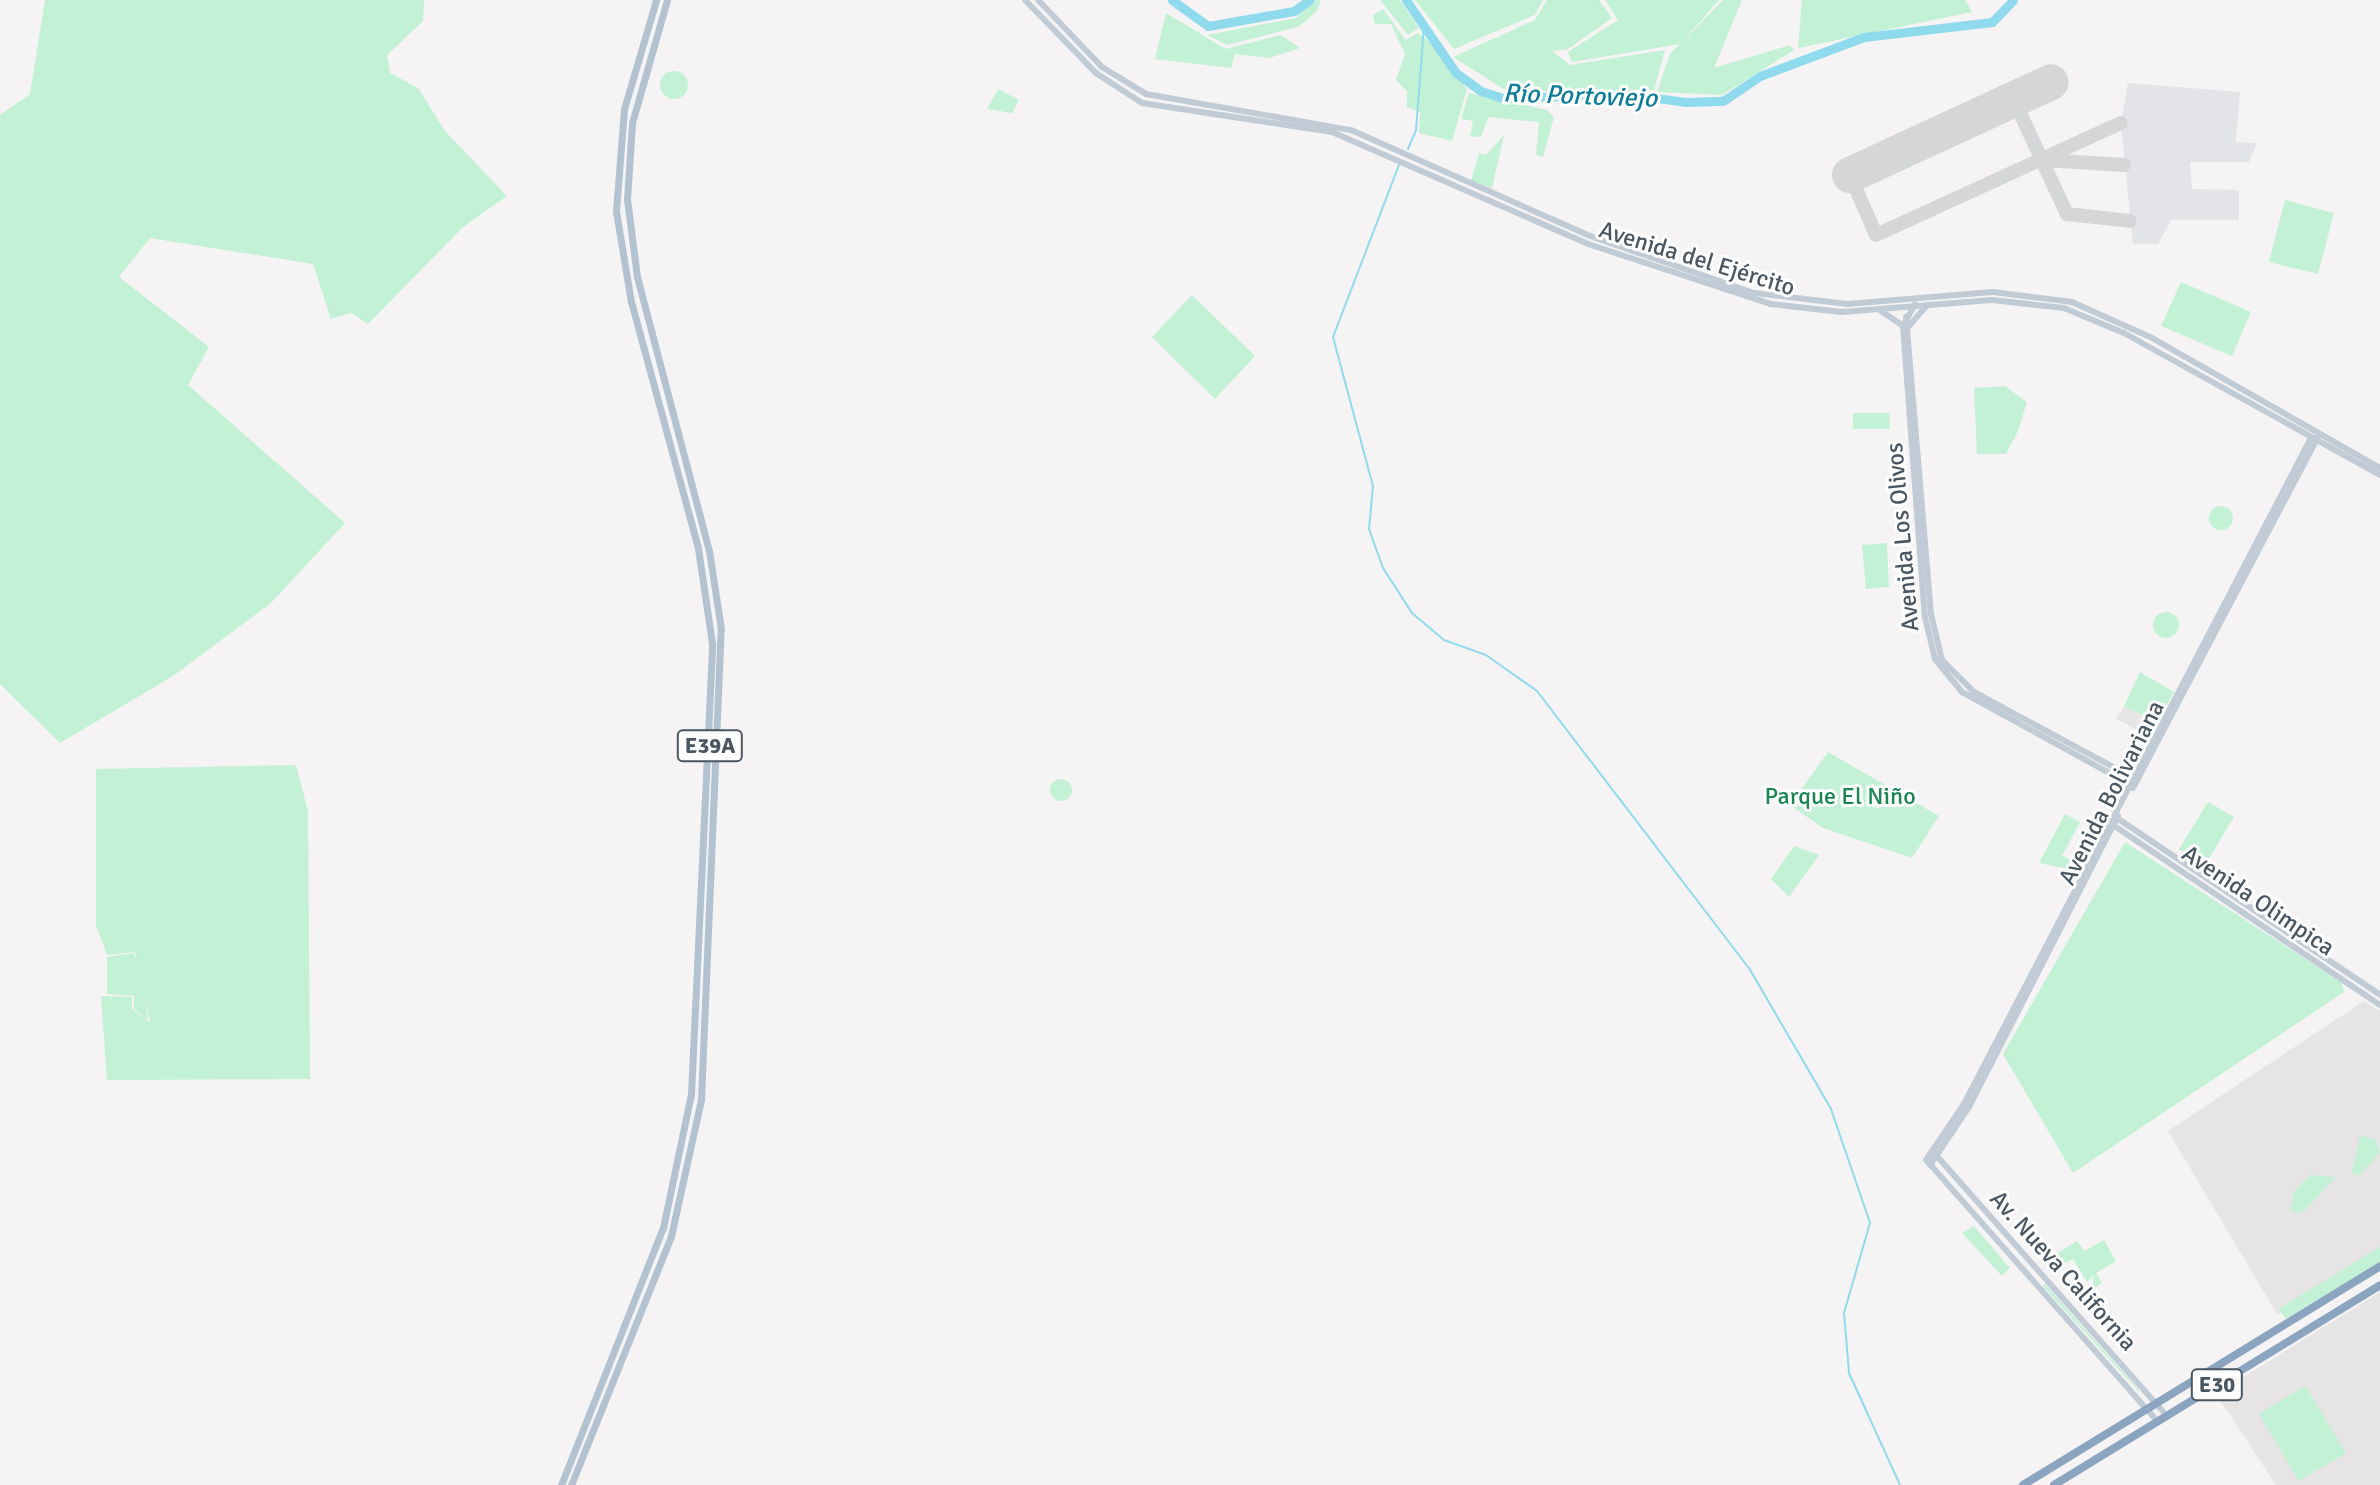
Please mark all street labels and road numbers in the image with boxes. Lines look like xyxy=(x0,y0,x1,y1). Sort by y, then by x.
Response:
street label: Avenida del Ejército xyxy=(1596,216,1798,302)
street label: Avenida Los Olivos xyxy=(1880,441,1926,633)
street label: Avenida Bolivariana xyxy=(2053,696,2171,890)
road number: E39A xyxy=(676,728,744,764)
street label: Avenida Olimpica xyxy=(2176,839,2340,963)
street label: Av. Nueva California xyxy=(1983,1185,2143,1357)
road number: E30 xyxy=(2189,1367,2245,1403)

